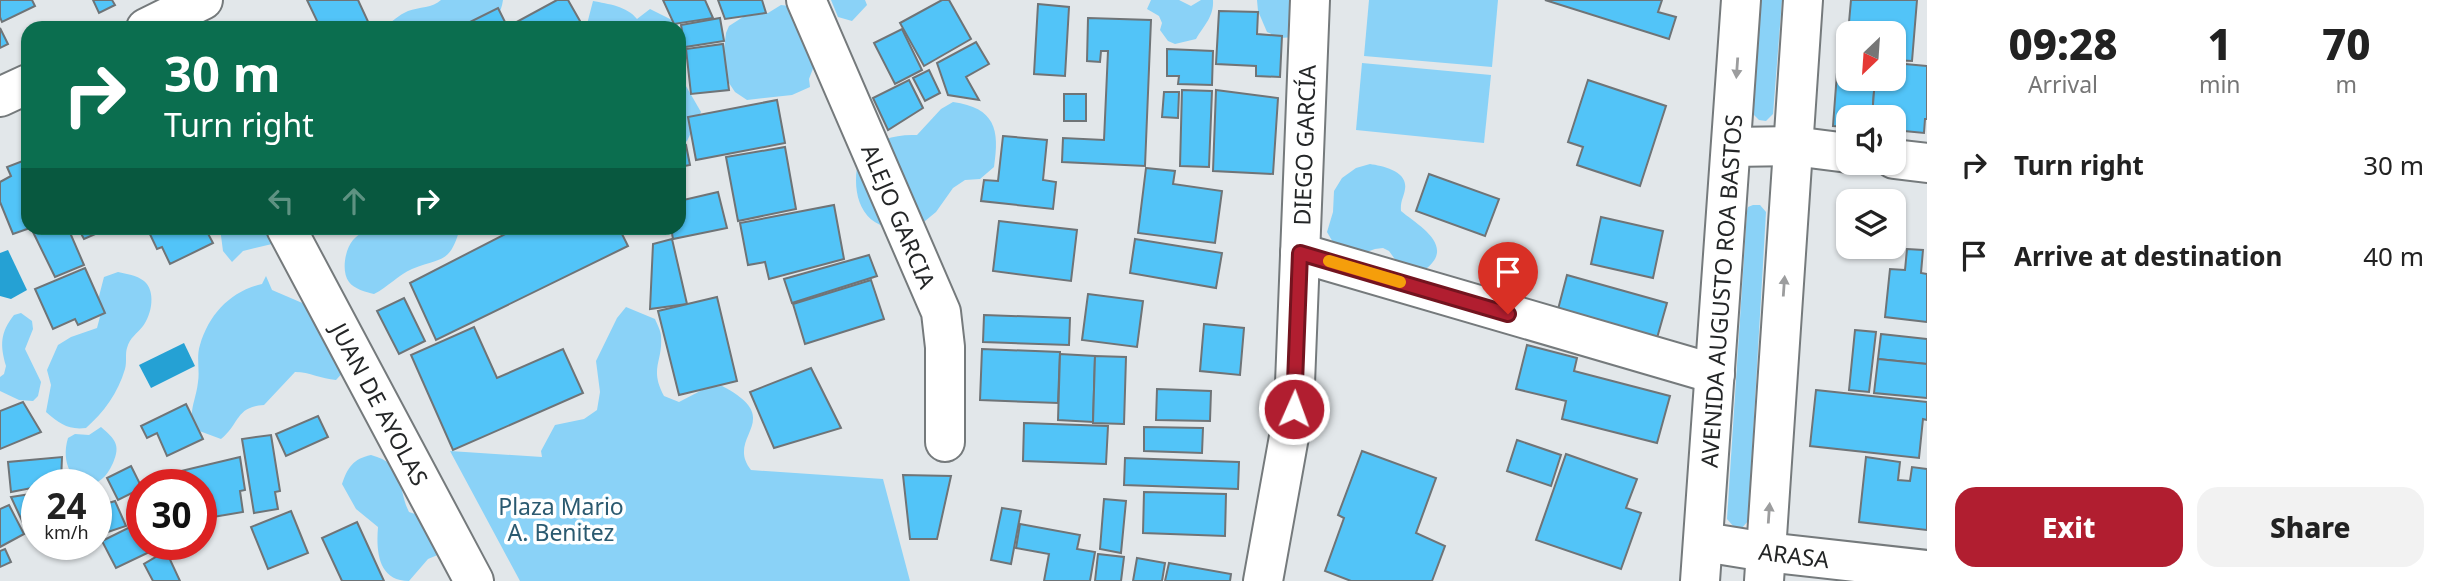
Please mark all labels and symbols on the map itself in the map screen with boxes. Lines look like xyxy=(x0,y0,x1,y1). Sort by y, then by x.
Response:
north arrow xyxy=(1836,21,1906,91)
one-way arrow xyxy=(1731,57,1742,79)
street label: DIEGO GARCÍA xyxy=(1285,64,1323,226)
street label: AVENIDA AUGUSTO ROA BASTOS xyxy=(1693,113,1749,469)
street label: ALEJO GARCIA xyxy=(854,139,944,293)
pin xyxy=(1478,242,1538,314)
one-way arrow xyxy=(1779,275,1790,297)
street label: JUAN DE AYOLAS xyxy=(323,315,436,491)
position arrow xyxy=(1257,372,1331,446)
speed limit sign: 30 xyxy=(126,469,217,560)
park label: Plaza Mario A. Benitez xyxy=(498,490,624,548)
one-way arrow xyxy=(1764,502,1775,524)
street label: ARASA xyxy=(1757,535,1831,575)

